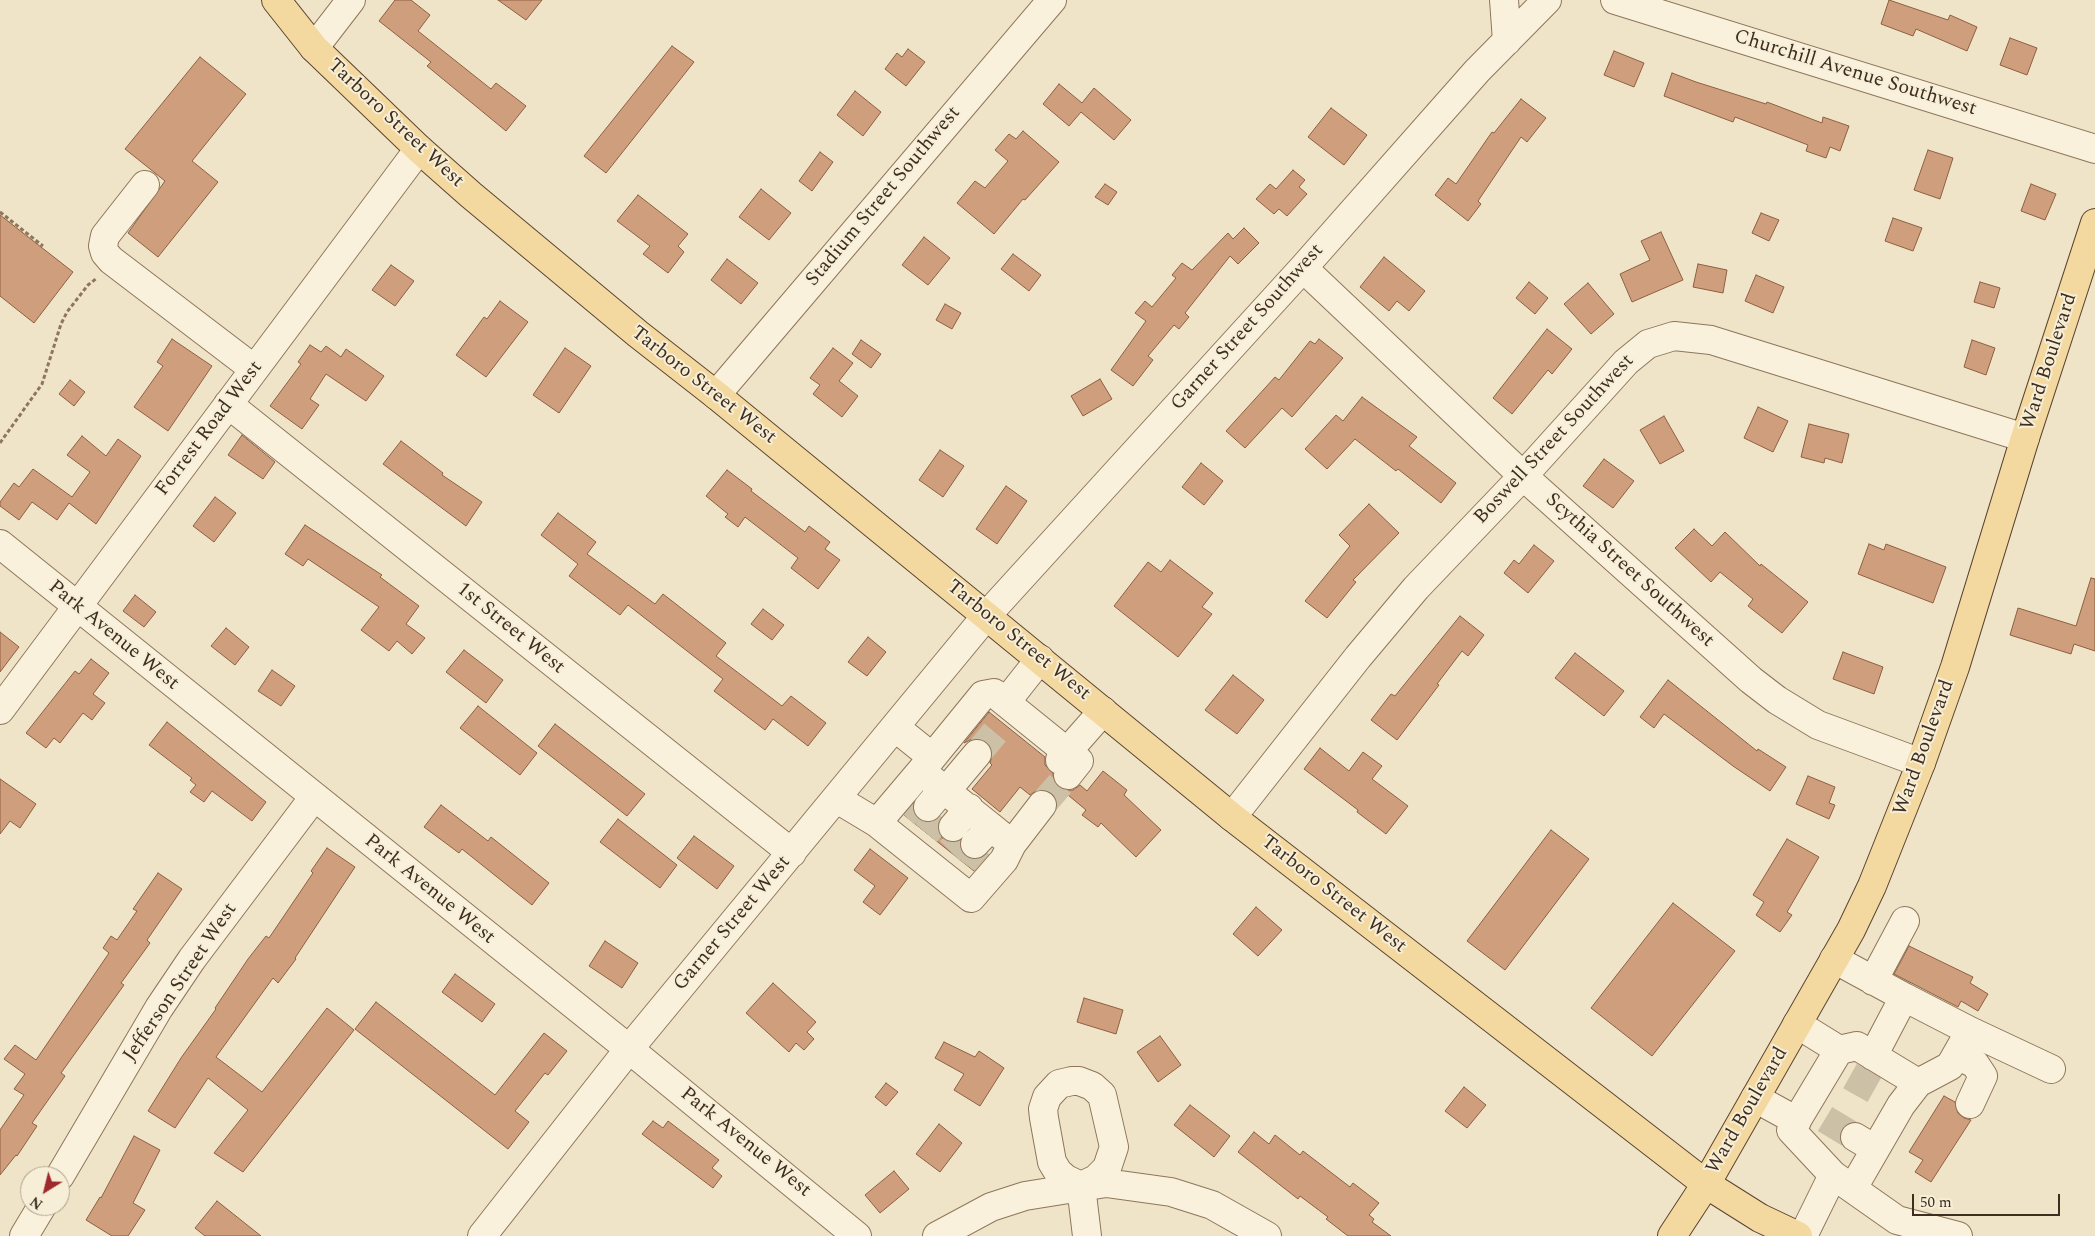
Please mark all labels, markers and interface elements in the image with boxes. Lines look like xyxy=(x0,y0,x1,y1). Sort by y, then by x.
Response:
street label: Churchill Avenue Southwest xyxy=(1731,26,1979,122)
street label: Tarboro Street West xyxy=(322,54,468,194)
street label: Stadium Street Southwest xyxy=(802,102,966,292)
street label: Garner Street Southwest xyxy=(1167,239,1329,417)
street label: Ward Boulevard xyxy=(2017,291,2083,433)
street label: Tarboro Street West xyxy=(625,322,781,450)
street label: Boswell Street Southwest xyxy=(1470,350,1640,530)
street label: Forrest Road West xyxy=(151,357,269,501)
street label: Scythia Street Southwest xyxy=(1540,489,1718,653)
street label: Park Avenue West xyxy=(43,576,183,696)
street label: Tarboro Street West xyxy=(941,576,1095,706)
street label: 1st Street West xyxy=(451,578,569,680)
street label: Ward Boulevard xyxy=(1889,677,1961,819)
street label: Park Avenue West xyxy=(359,830,499,950)
street label: Tarboro Street West xyxy=(1255,831,1411,959)
street label: Garner Street West xyxy=(669,851,797,997)
street label: Jefferson Street West xyxy=(119,899,243,1067)
street label: Ward Boulevard xyxy=(1702,1043,1794,1179)
street label: Park Avenue West xyxy=(675,1083,815,1203)
north arrow xyxy=(20,1166,70,1216)
scale bar xyxy=(1915,1184,2062,1216)
text: N xyxy=(26,1191,47,1215)
text: 50 m xyxy=(1920,1191,1952,1214)

